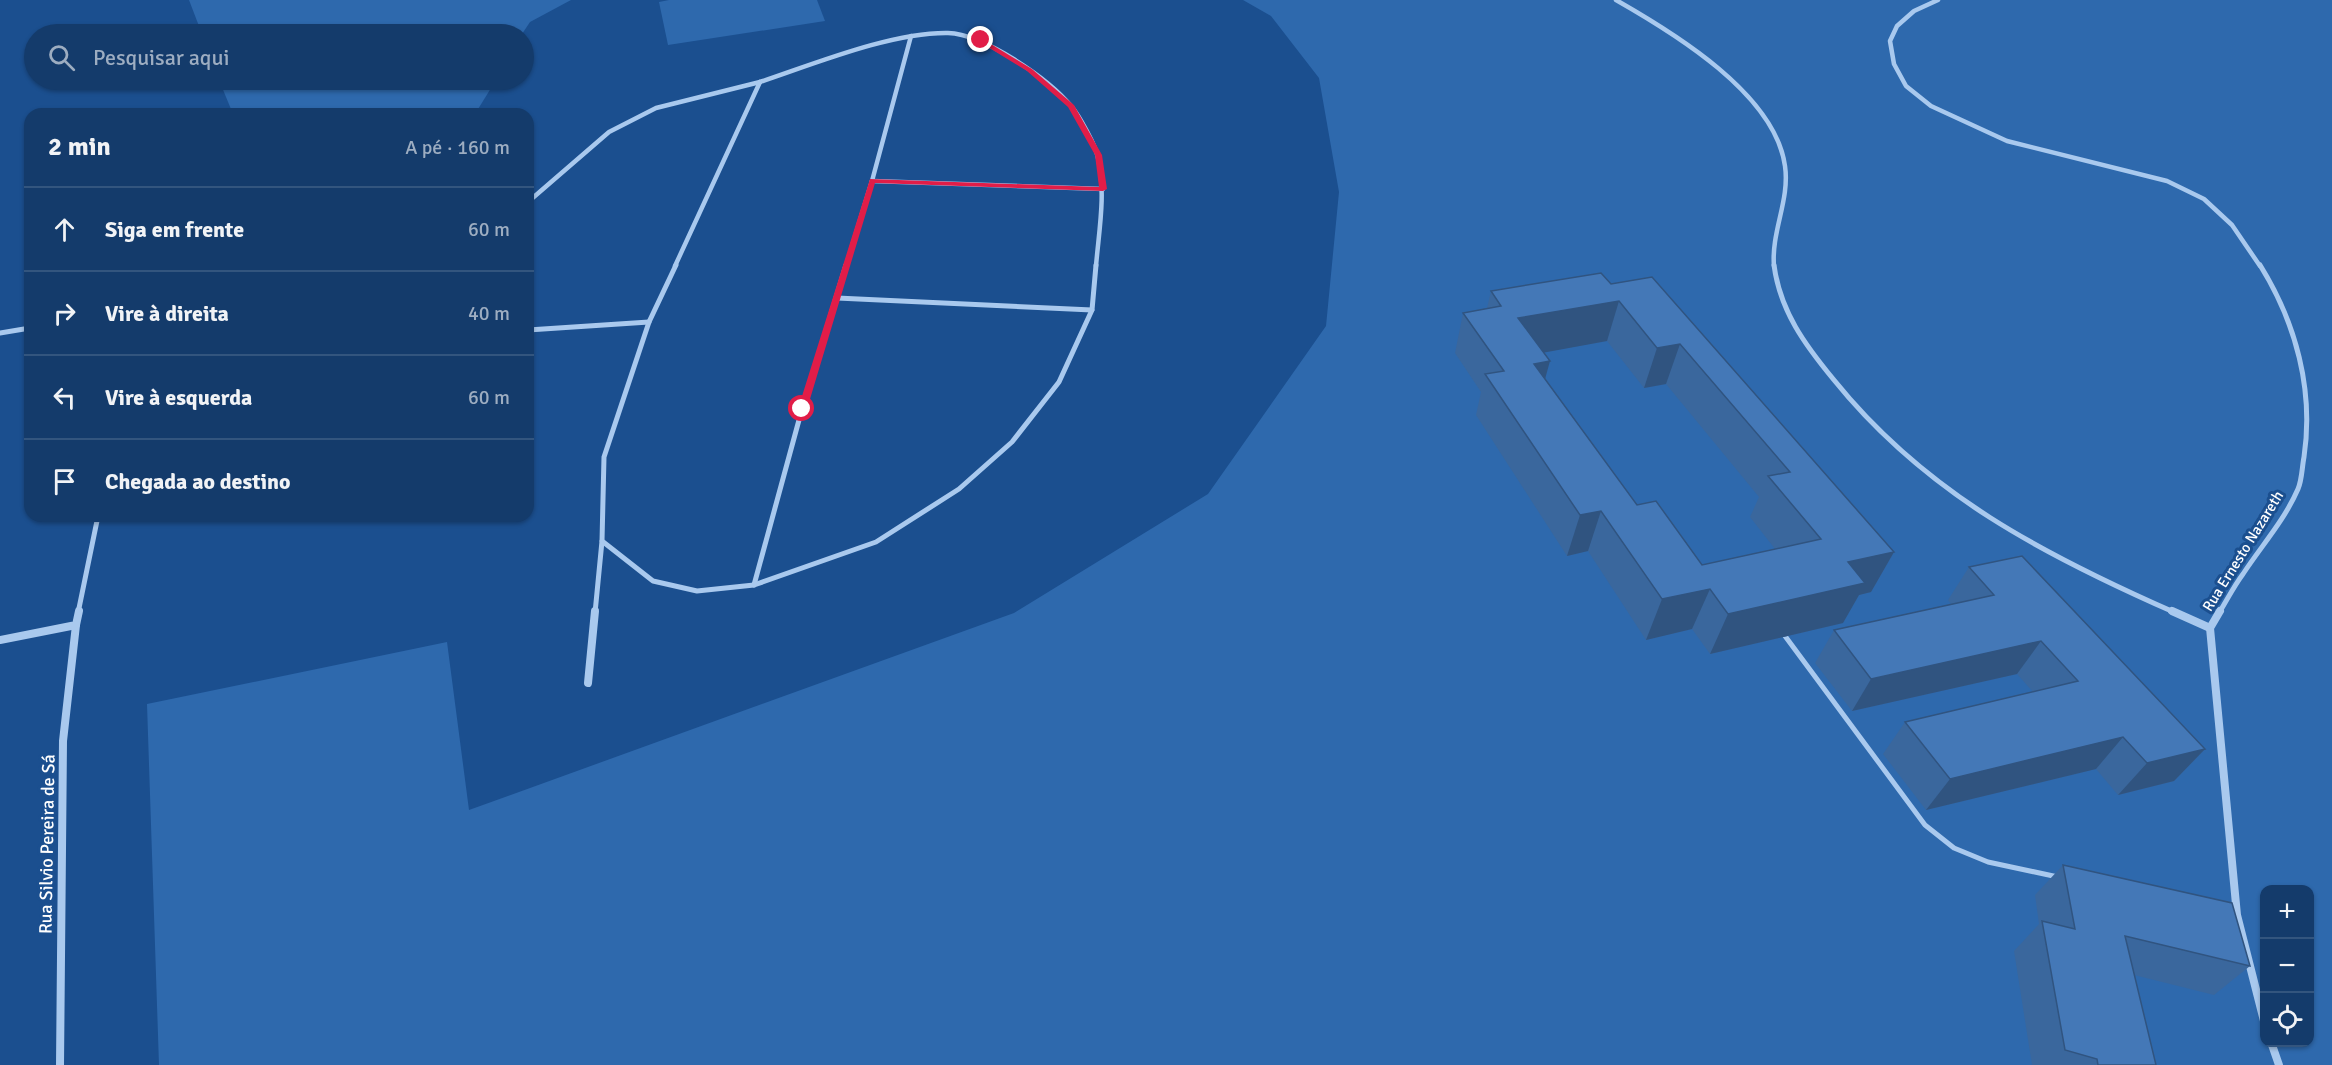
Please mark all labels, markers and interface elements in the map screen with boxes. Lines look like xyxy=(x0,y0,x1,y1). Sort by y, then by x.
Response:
search box xyxy=(24,24,534,90)
route end xyxy=(967,26,993,52)
icon: search xyxy=(45,41,78,74)
text: Pesquisar aqui xyxy=(93,44,229,71)
text: 2 min xyxy=(48,131,111,163)
text: A pé · 160 m xyxy=(405,135,510,160)
icon: ahead xyxy=(48,213,81,246)
text: Siga em frente xyxy=(105,216,244,243)
text: 60 m xyxy=(468,217,510,242)
icon: right xyxy=(48,297,81,330)
text: Vire à direita xyxy=(105,300,229,327)
text: 40 m xyxy=(468,301,510,326)
icon: left xyxy=(48,381,81,414)
text: Vire à esquerda xyxy=(105,384,252,411)
text: 60 m xyxy=(468,385,510,410)
route start xyxy=(788,395,814,421)
icon: arrive xyxy=(48,465,81,498)
text: Chegada ao destino xyxy=(105,468,291,495)
street label: Rua Ernesto Nazareth xyxy=(2199,487,2287,615)
street label: Rua Silvio Pereira de Sá xyxy=(34,754,60,934)
map controls xyxy=(2260,885,2314,1047)
button: + xyxy=(2260,885,2314,939)
button: − xyxy=(2260,939,2314,993)
button: locate xyxy=(2260,993,2314,1047)

